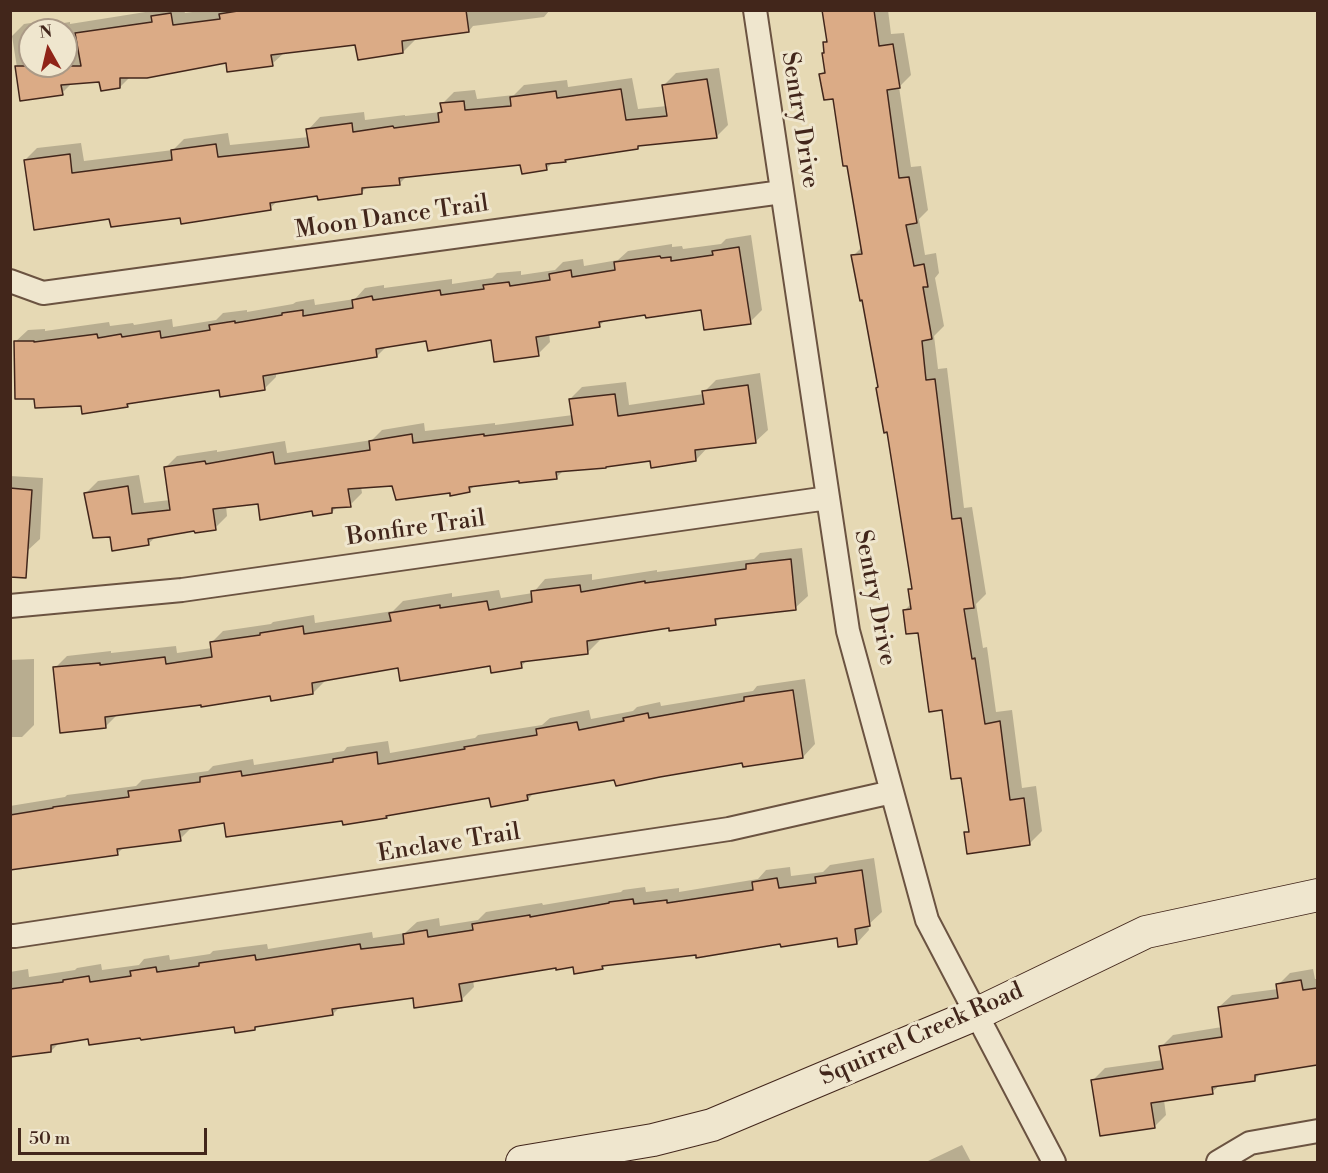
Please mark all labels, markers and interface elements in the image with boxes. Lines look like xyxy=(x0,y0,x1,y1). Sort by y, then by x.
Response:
north arrow xyxy=(18,18,78,78)
text: N xyxy=(38,21,53,43)
street label: Sentry Drive xyxy=(774,50,824,190)
street label: Moon Dance Trail xyxy=(293,190,491,246)
street label: Bonfire Trail xyxy=(345,505,487,553)
street label: Sentry Drive xyxy=(847,528,901,668)
street label: Enclave Trail xyxy=(376,819,522,869)
street label: Squirrel Creek Road xyxy=(816,977,1028,1093)
scale bar xyxy=(21,1116,210,1154)
text: 50 m xyxy=(29,1127,70,1150)

